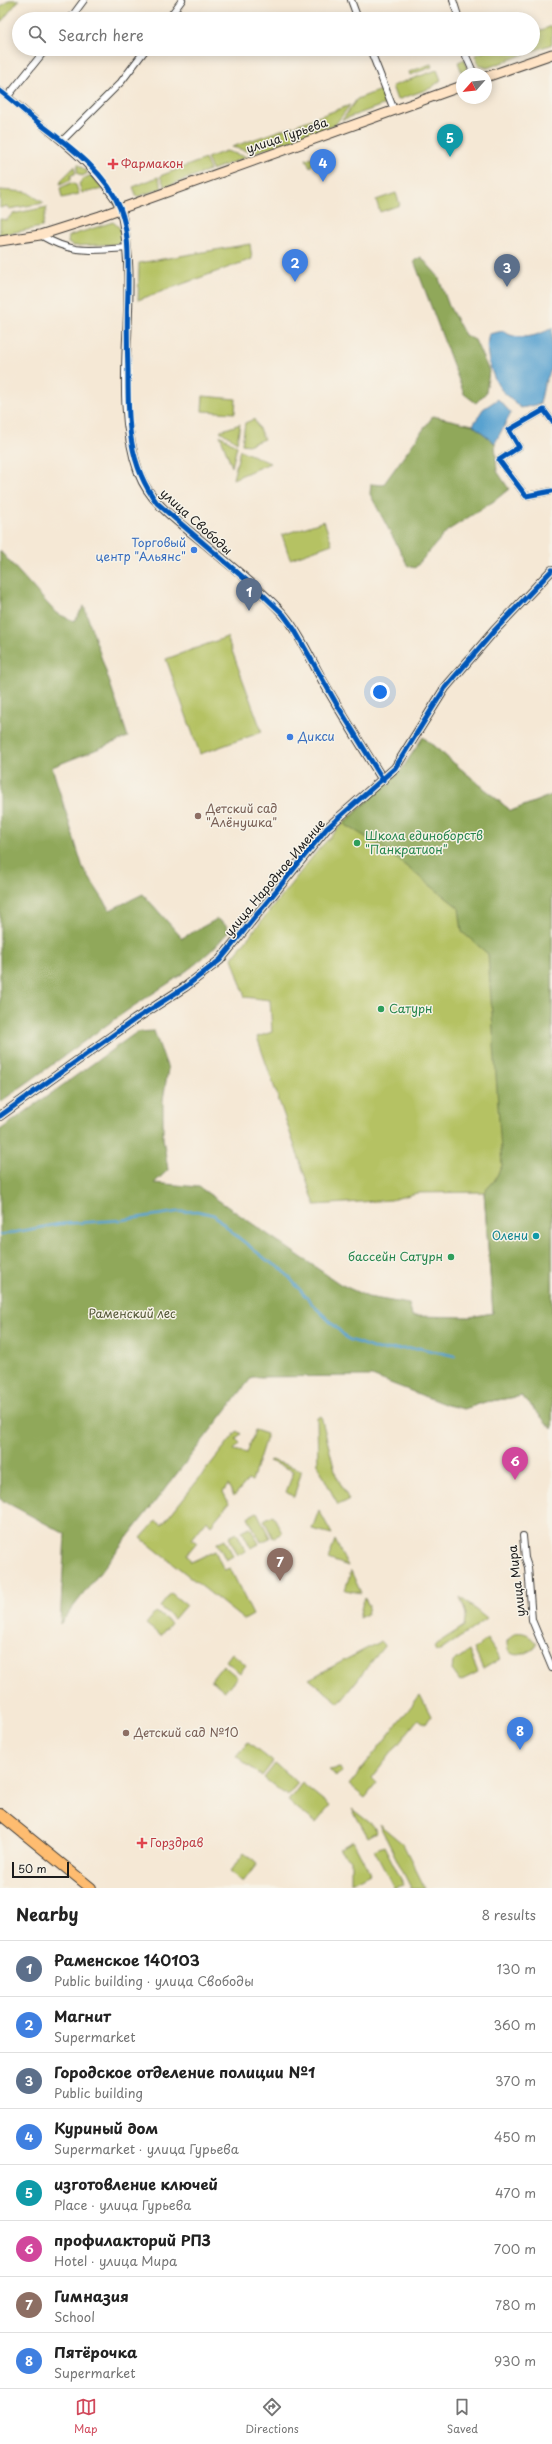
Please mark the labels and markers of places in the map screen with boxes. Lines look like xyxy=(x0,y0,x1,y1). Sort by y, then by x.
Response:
pin: 5 xyxy=(437,124,463,157)
pin: 4 xyxy=(310,149,336,182)
place label: Фармакон xyxy=(121,154,183,172)
marker: Фармакон xyxy=(108,159,118,169)
pin: 2 xyxy=(282,249,308,282)
pin: 3 xyxy=(494,254,520,287)
place label: Торговый центр "Альянс" xyxy=(96,533,186,565)
marker: Торговый центр "Альянс" xyxy=(189,545,199,555)
pin: 1 xyxy=(236,578,262,611)
place label: Дикси xyxy=(297,727,335,745)
marker: Дикси xyxy=(285,732,295,742)
place label: Детский сад "Алёнушка" xyxy=(205,799,277,831)
marker: Детский сад "Алёнушка" xyxy=(193,811,203,821)
place label: Школа единоборств "Панкратион" xyxy=(365,826,483,858)
marker: Школа единоборств "Панкратион" xyxy=(352,838,362,848)
place label: Сатурн xyxy=(389,999,433,1017)
marker: Сатурн xyxy=(376,1004,386,1014)
place label: Олени xyxy=(492,1226,528,1244)
marker: Олени xyxy=(531,1231,541,1241)
place label: бассейн Сатурн xyxy=(348,1247,443,1265)
marker: бассейн Сатурн xyxy=(446,1252,456,1262)
pin: 6 xyxy=(502,1447,528,1480)
pin: 7 xyxy=(267,1548,293,1581)
pin: 8 xyxy=(507,1717,533,1750)
place label: Детский сад №10 xyxy=(133,1723,239,1741)
marker: Детский сад №10 xyxy=(121,1728,131,1738)
place label: Горздрав xyxy=(150,1833,204,1851)
marker: Горздрав xyxy=(137,1838,147,1848)

